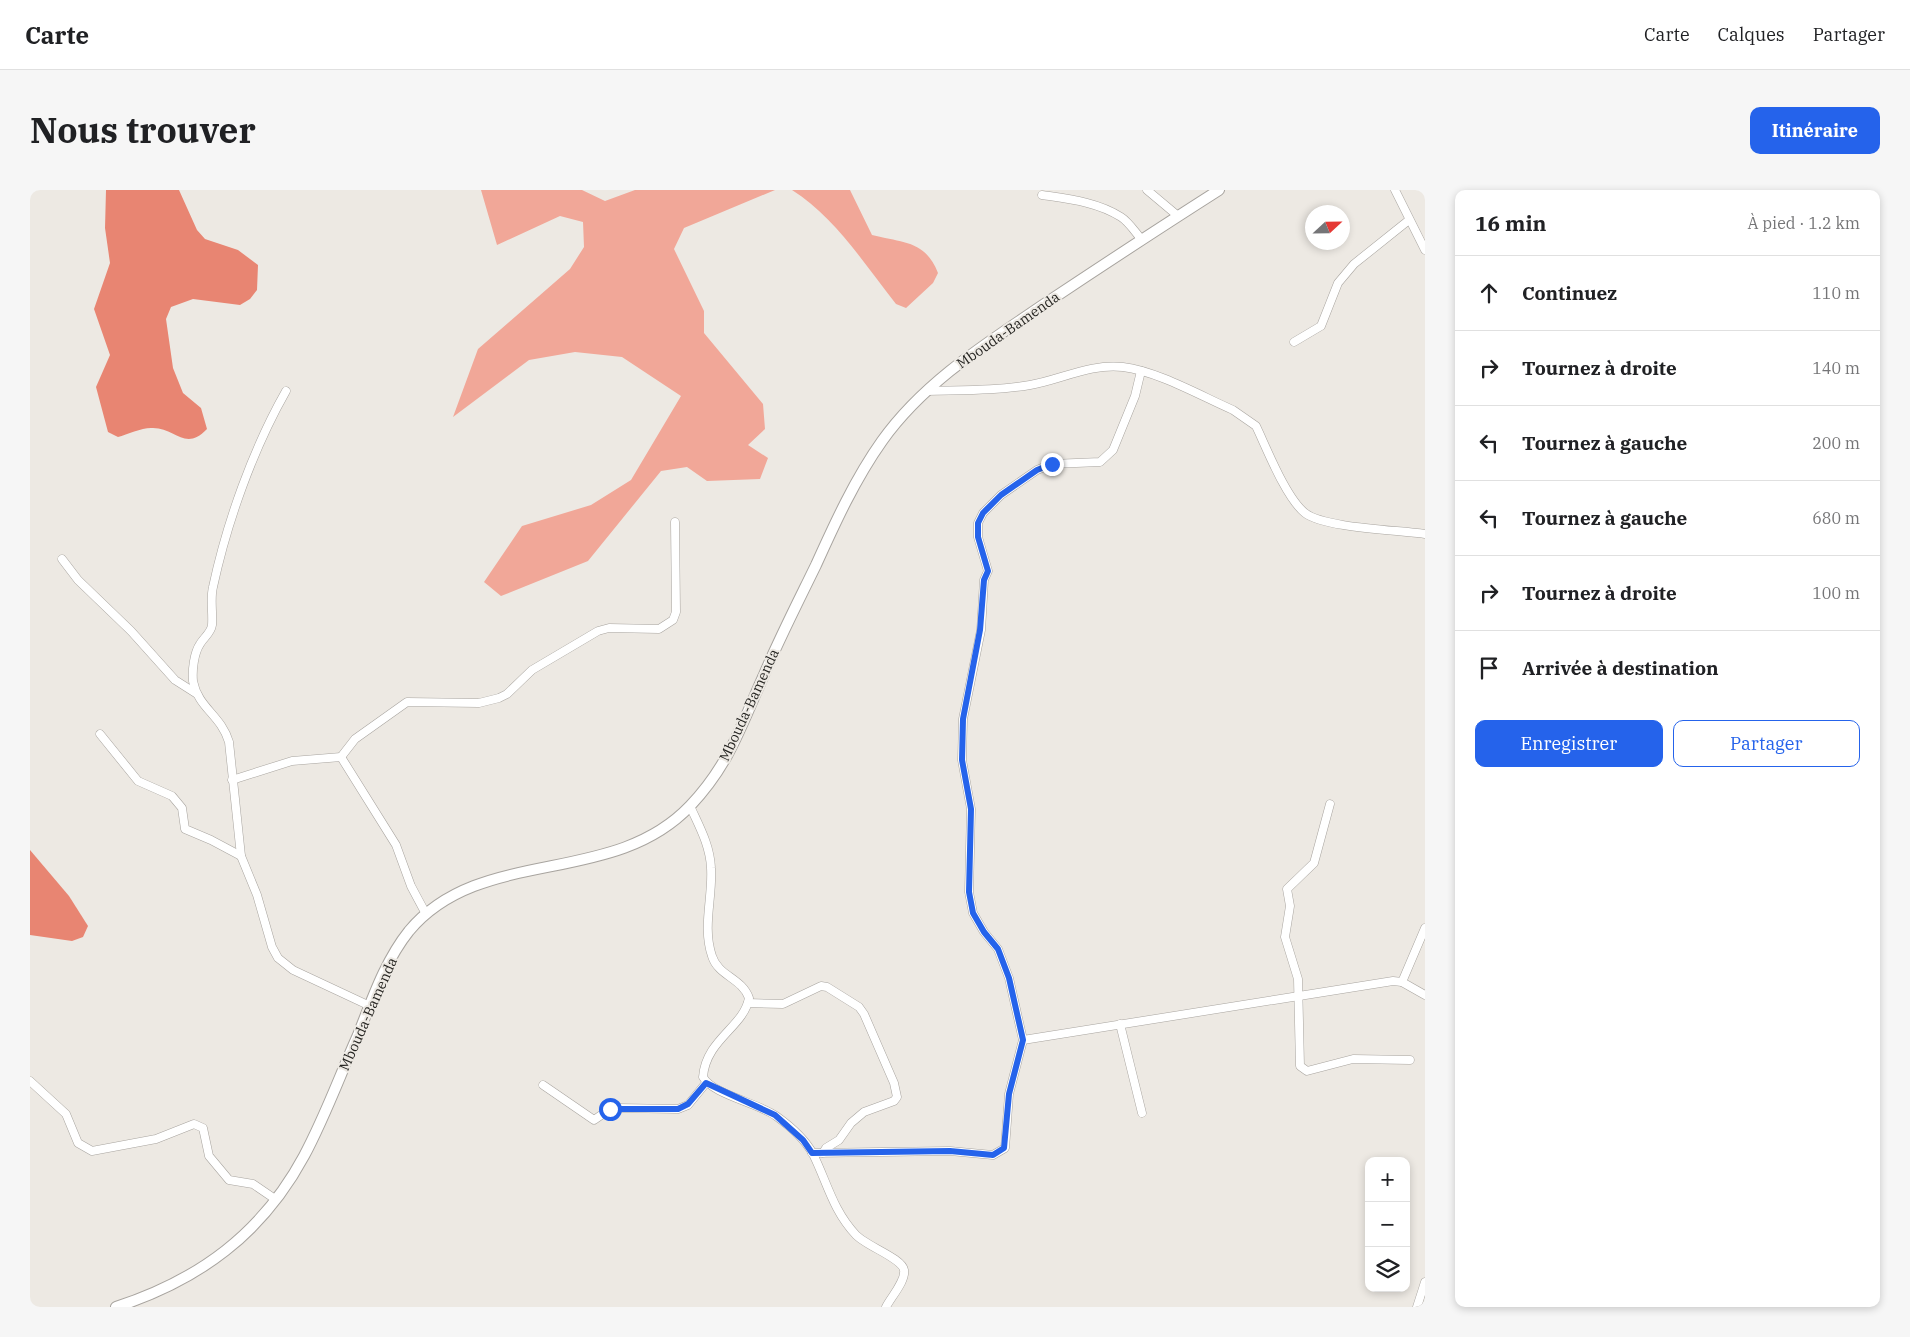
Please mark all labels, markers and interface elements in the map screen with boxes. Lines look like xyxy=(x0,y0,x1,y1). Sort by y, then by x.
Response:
text: Carte xyxy=(25,19,89,51)
text: Carte xyxy=(1644,23,1690,46)
text: Calques xyxy=(1718,23,1785,46)
text: Partager xyxy=(1813,23,1885,46)
text: Nous trouver xyxy=(30,107,256,153)
button: Itinéraire xyxy=(1750,107,1880,154)
north arrow xyxy=(1305,205,1350,250)
text: 16 min xyxy=(1475,209,1546,237)
text: À pied · 1.2 km xyxy=(1748,213,1860,233)
icon: ahead xyxy=(1475,279,1503,307)
text: Continuez xyxy=(1522,281,1617,305)
text: 110 m xyxy=(1812,283,1860,303)
street label: Mbouda-Bamenda xyxy=(953,287,1063,372)
icon: right xyxy=(1475,354,1503,382)
text: Tournez à droite xyxy=(1522,356,1677,380)
text: 140 m xyxy=(1812,358,1860,378)
icon: left xyxy=(1475,429,1503,457)
text: Tournez à gauche xyxy=(1522,431,1687,455)
text: 200 m xyxy=(1812,433,1860,453)
route end xyxy=(1041,453,1064,476)
icon: left xyxy=(1475,504,1503,532)
text: Tournez à gauche xyxy=(1522,506,1687,530)
text: 680 m xyxy=(1812,508,1860,528)
icon: right xyxy=(1475,579,1503,607)
text: Tournez à droite xyxy=(1522,581,1677,605)
text: 100 m xyxy=(1812,583,1860,603)
street label: Mbouda-Bamenda xyxy=(715,646,783,764)
icon: arrive xyxy=(1475,654,1503,682)
text: Arrivée à destination xyxy=(1522,656,1719,680)
button: Enregistrer xyxy=(1475,720,1663,767)
button: Partager xyxy=(1673,720,1860,767)
street label: Mbouda-Bamenda xyxy=(335,954,401,1073)
route start xyxy=(599,1098,622,1121)
map controls xyxy=(1365,1157,1410,1292)
button: + xyxy=(1365,1157,1410,1202)
button: − xyxy=(1365,1202,1410,1247)
button: layers xyxy=(1365,1247,1410,1292)

